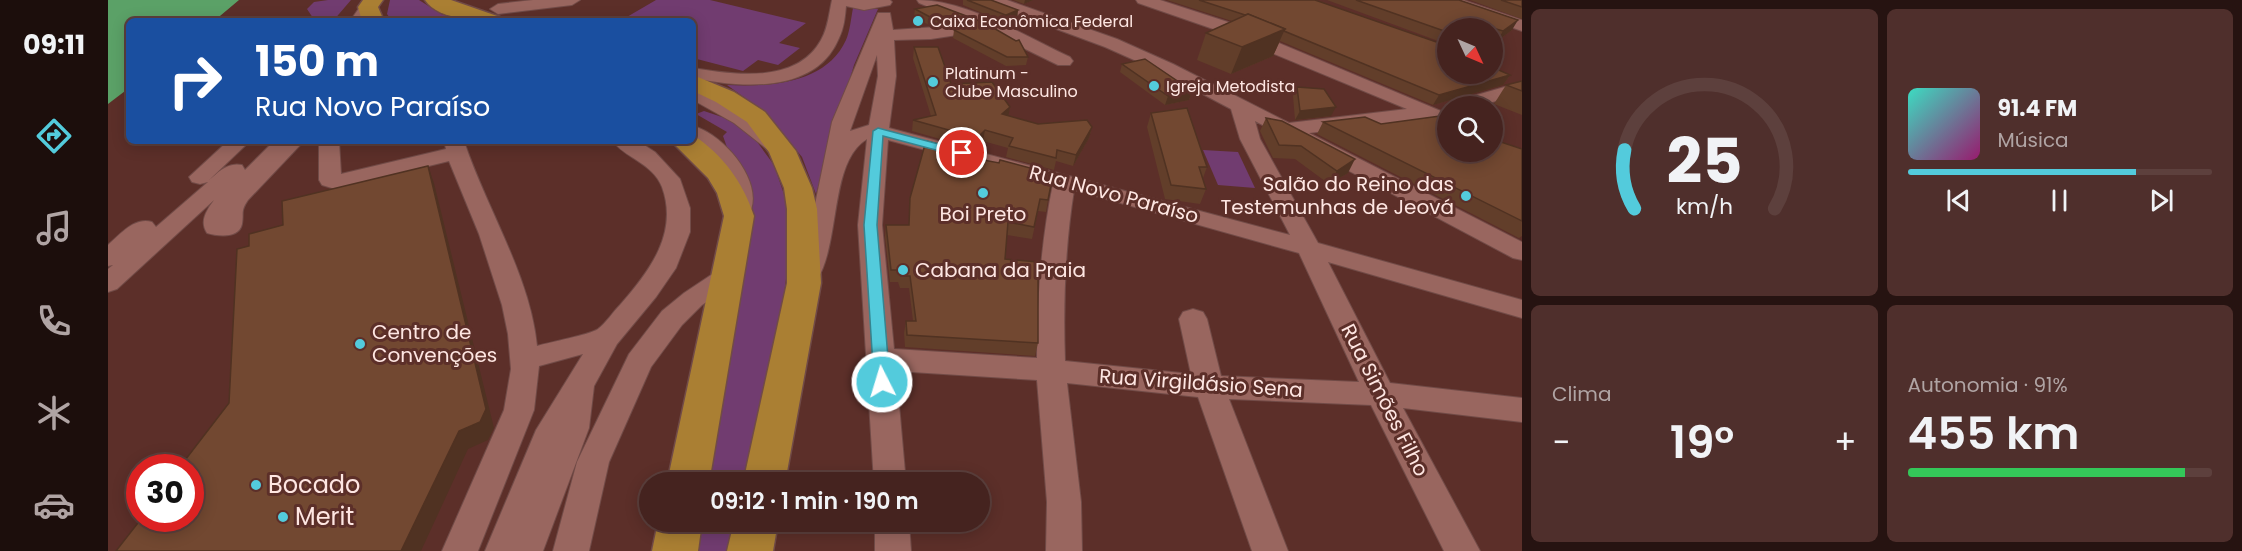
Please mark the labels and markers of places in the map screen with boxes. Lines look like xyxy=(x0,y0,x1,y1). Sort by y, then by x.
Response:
place label: Caixa Econômica Federal xyxy=(930,10,1133,33)
marker: Caixa Econômica Federal xyxy=(911,14,925,28)
place label: Platinum - Clube Masculino xyxy=(945,62,1078,103)
marker: Platinum - Clube Masculino xyxy=(926,75,940,89)
place label: Igreja Metodista xyxy=(1166,75,1295,98)
marker: Igreja Metodista xyxy=(1147,79,1161,93)
pin xyxy=(936,127,987,178)
place label: Salão do Reino das Testemunhas de Jeová xyxy=(1221,170,1454,221)
marker: Boi Preto xyxy=(976,186,990,200)
marker: Salão do Reino das Testemunhas de Jeová xyxy=(1459,189,1473,203)
place label: Boi Preto xyxy=(940,200,1026,228)
place label: Cabana da Praia xyxy=(915,256,1086,284)
marker: Cabana da Praia xyxy=(896,263,910,277)
place label: Centro de Convenções xyxy=(372,318,497,369)
marker: Centro de Convenções xyxy=(353,337,367,351)
place label: Bocado xyxy=(268,468,360,501)
marker: Bocado xyxy=(249,478,263,492)
place label: Merit xyxy=(295,500,354,533)
marker: Merit xyxy=(276,510,290,524)

